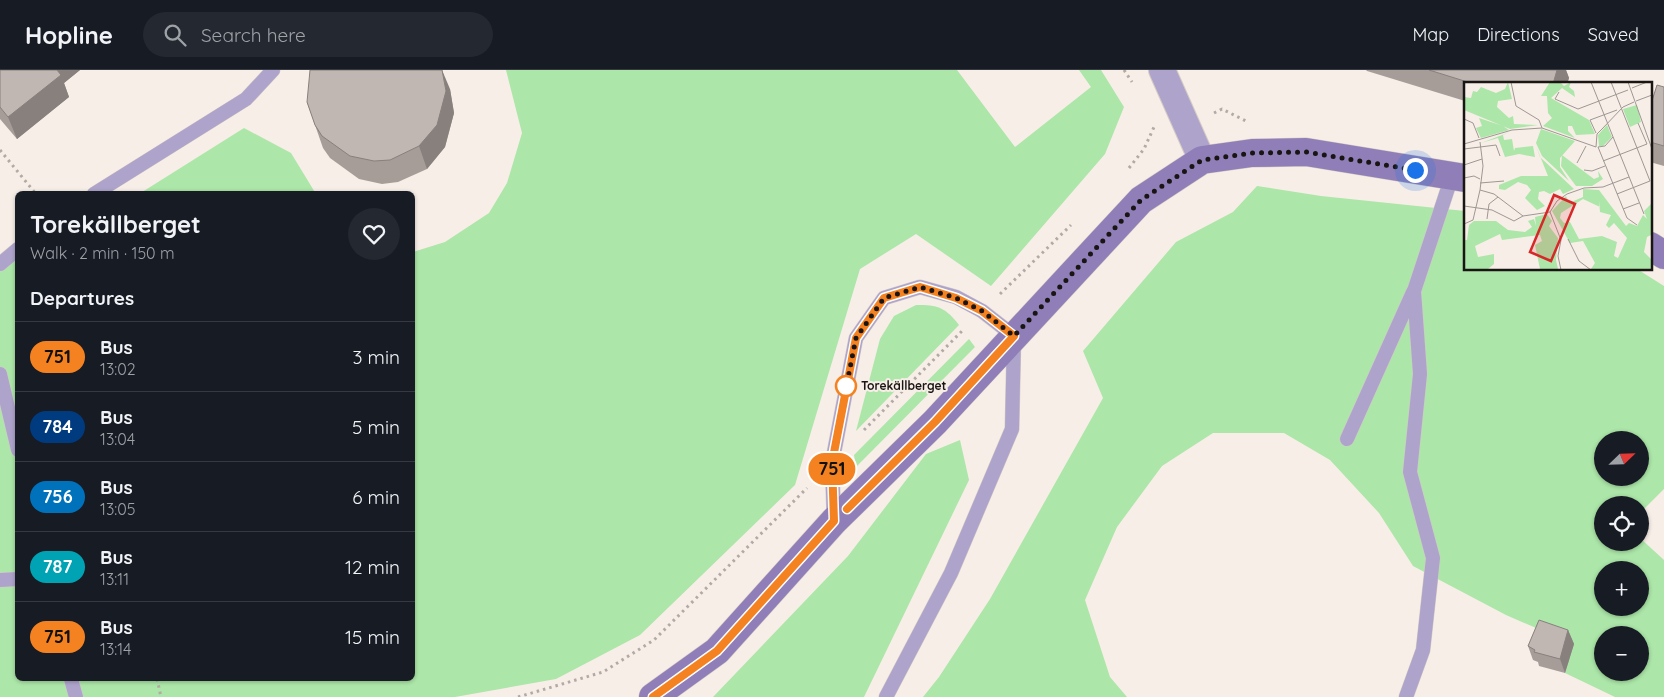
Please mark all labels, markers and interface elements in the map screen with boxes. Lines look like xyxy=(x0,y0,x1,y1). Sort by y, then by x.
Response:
search box xyxy=(143,12,493,57)
text: Hopline xyxy=(25,20,113,50)
icon: search xyxy=(161,21,189,49)
text: Search here xyxy=(201,23,306,47)
text: Map xyxy=(1412,23,1449,46)
text: Directions xyxy=(1477,23,1560,46)
text: Saved xyxy=(1588,23,1639,46)
inset map xyxy=(1464,82,1652,270)
your location xyxy=(1403,158,1428,183)
button: heart xyxy=(348,208,400,260)
text: Torekällberget xyxy=(30,209,201,239)
text: Walk · 2 min · 150 m xyxy=(30,243,175,263)
text: Departures xyxy=(30,286,134,310)
text: Bus xyxy=(100,335,133,359)
text: 751 xyxy=(44,345,71,368)
text: 3 min xyxy=(352,345,400,369)
text: 13:02 xyxy=(100,359,136,379)
marker: Torekällberget xyxy=(835,375,857,397)
place label: Torekällberget xyxy=(861,378,947,393)
text: Bus xyxy=(100,405,133,429)
text: 784 xyxy=(42,415,73,438)
text: 5 min xyxy=(352,415,400,439)
text: 13:04 xyxy=(100,429,135,449)
north arrow xyxy=(1594,431,1649,486)
map controls xyxy=(1594,431,1649,681)
line badge: 751 xyxy=(803,453,861,485)
text: 751 xyxy=(818,457,846,480)
text: Bus xyxy=(100,475,133,499)
text: 756 xyxy=(42,485,73,508)
text: 6 min xyxy=(352,485,400,509)
button: locate xyxy=(1594,496,1649,551)
text: 13:05 xyxy=(100,499,136,519)
text: Bus xyxy=(100,545,133,569)
text: 787 xyxy=(43,555,72,578)
text: 12 min xyxy=(345,555,400,579)
button: + xyxy=(1594,561,1649,616)
text: 13:11 xyxy=(100,569,129,589)
text: Bus xyxy=(100,615,133,639)
text: 751 xyxy=(44,625,71,648)
text: 15 min xyxy=(345,625,400,649)
button: − xyxy=(1594,626,1649,681)
text: 13:14 xyxy=(100,639,131,659)

